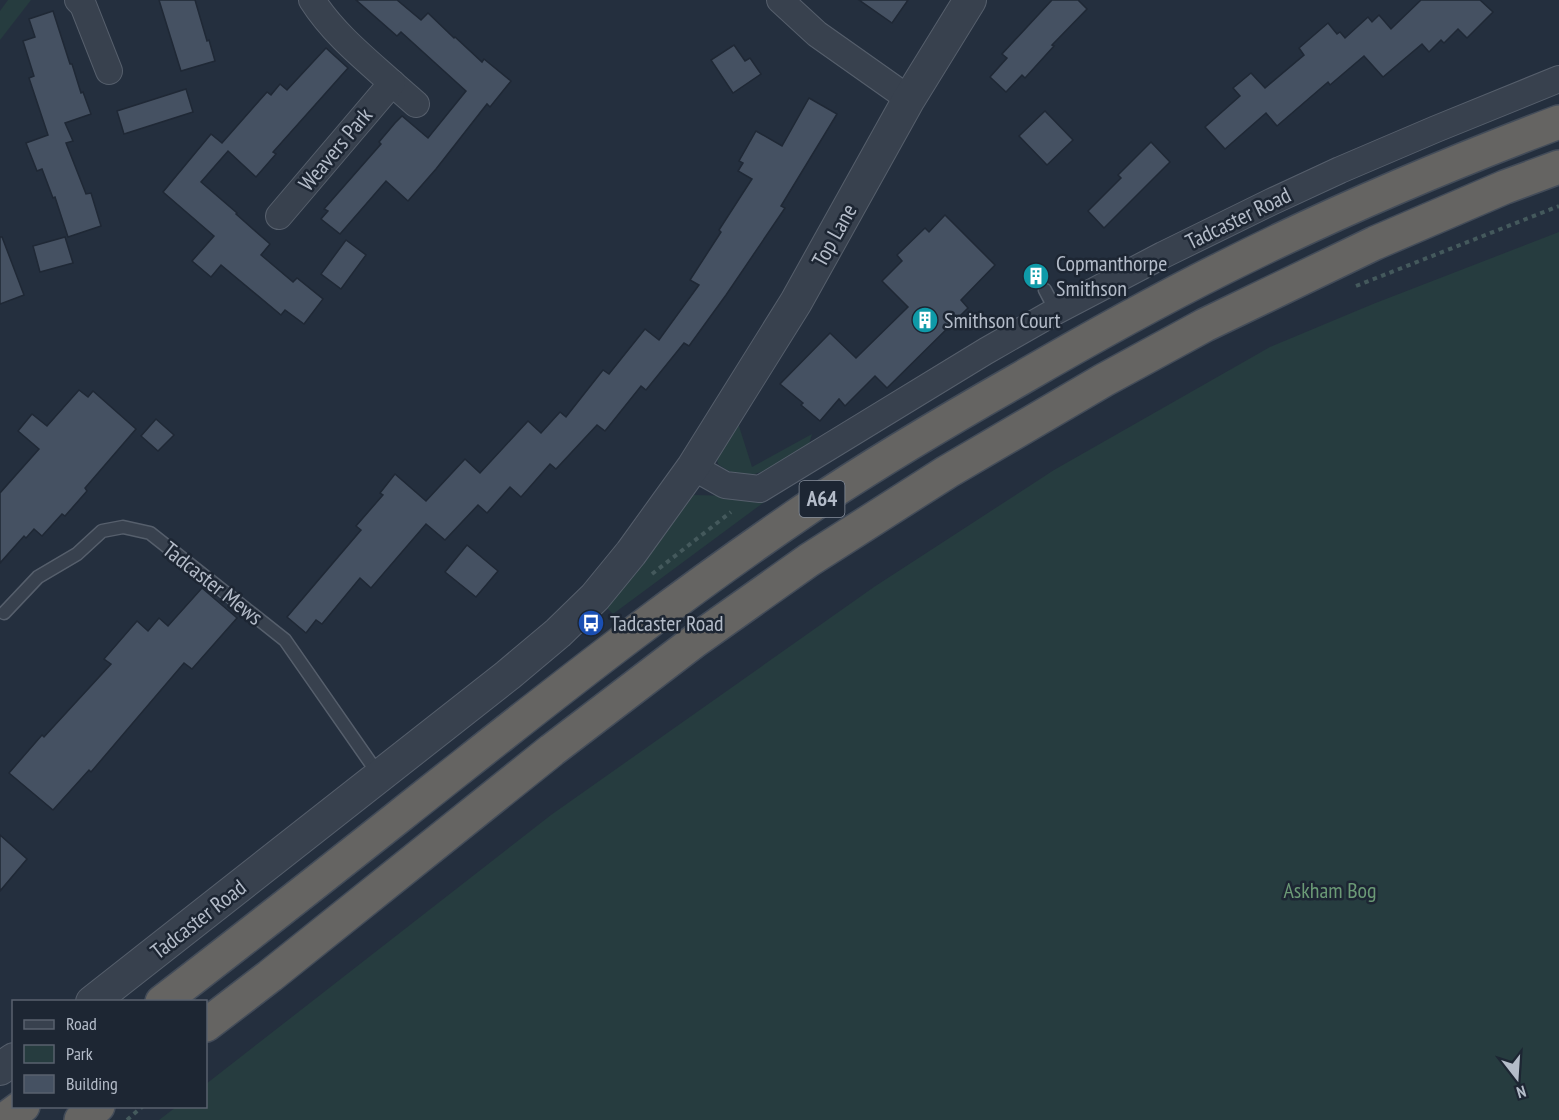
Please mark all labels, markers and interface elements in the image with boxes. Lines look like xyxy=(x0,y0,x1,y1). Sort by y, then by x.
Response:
street label: Weavers Park xyxy=(292,101,378,196)
street label: Tadcaster Road xyxy=(1181,181,1295,255)
street label: Top Lane xyxy=(805,199,863,271)
place label: Copmanthorpe Smithson xyxy=(1056,249,1167,302)
building icon: Copmanthorpe Smithson xyxy=(1021,261,1051,291)
building icon: Smithson Court xyxy=(910,305,940,335)
place label: Smithson Court xyxy=(944,306,1061,334)
road number: A64 xyxy=(800,481,844,517)
street label: Tadcaster Mews xyxy=(157,535,269,631)
bus stop icon: Tadcaster Road xyxy=(576,608,606,638)
place label: Tadcaster Road xyxy=(610,609,724,637)
street label: Tadcaster Road xyxy=(145,873,251,965)
park label: Askham Bog xyxy=(1283,876,1377,904)
legend xyxy=(12,1000,207,1108)
text: Road xyxy=(66,1012,97,1035)
text: Park xyxy=(66,1042,93,1065)
north arrow xyxy=(1487,1048,1547,1108)
text: Building xyxy=(66,1072,118,1095)
text: N xyxy=(1514,1082,1528,1103)

